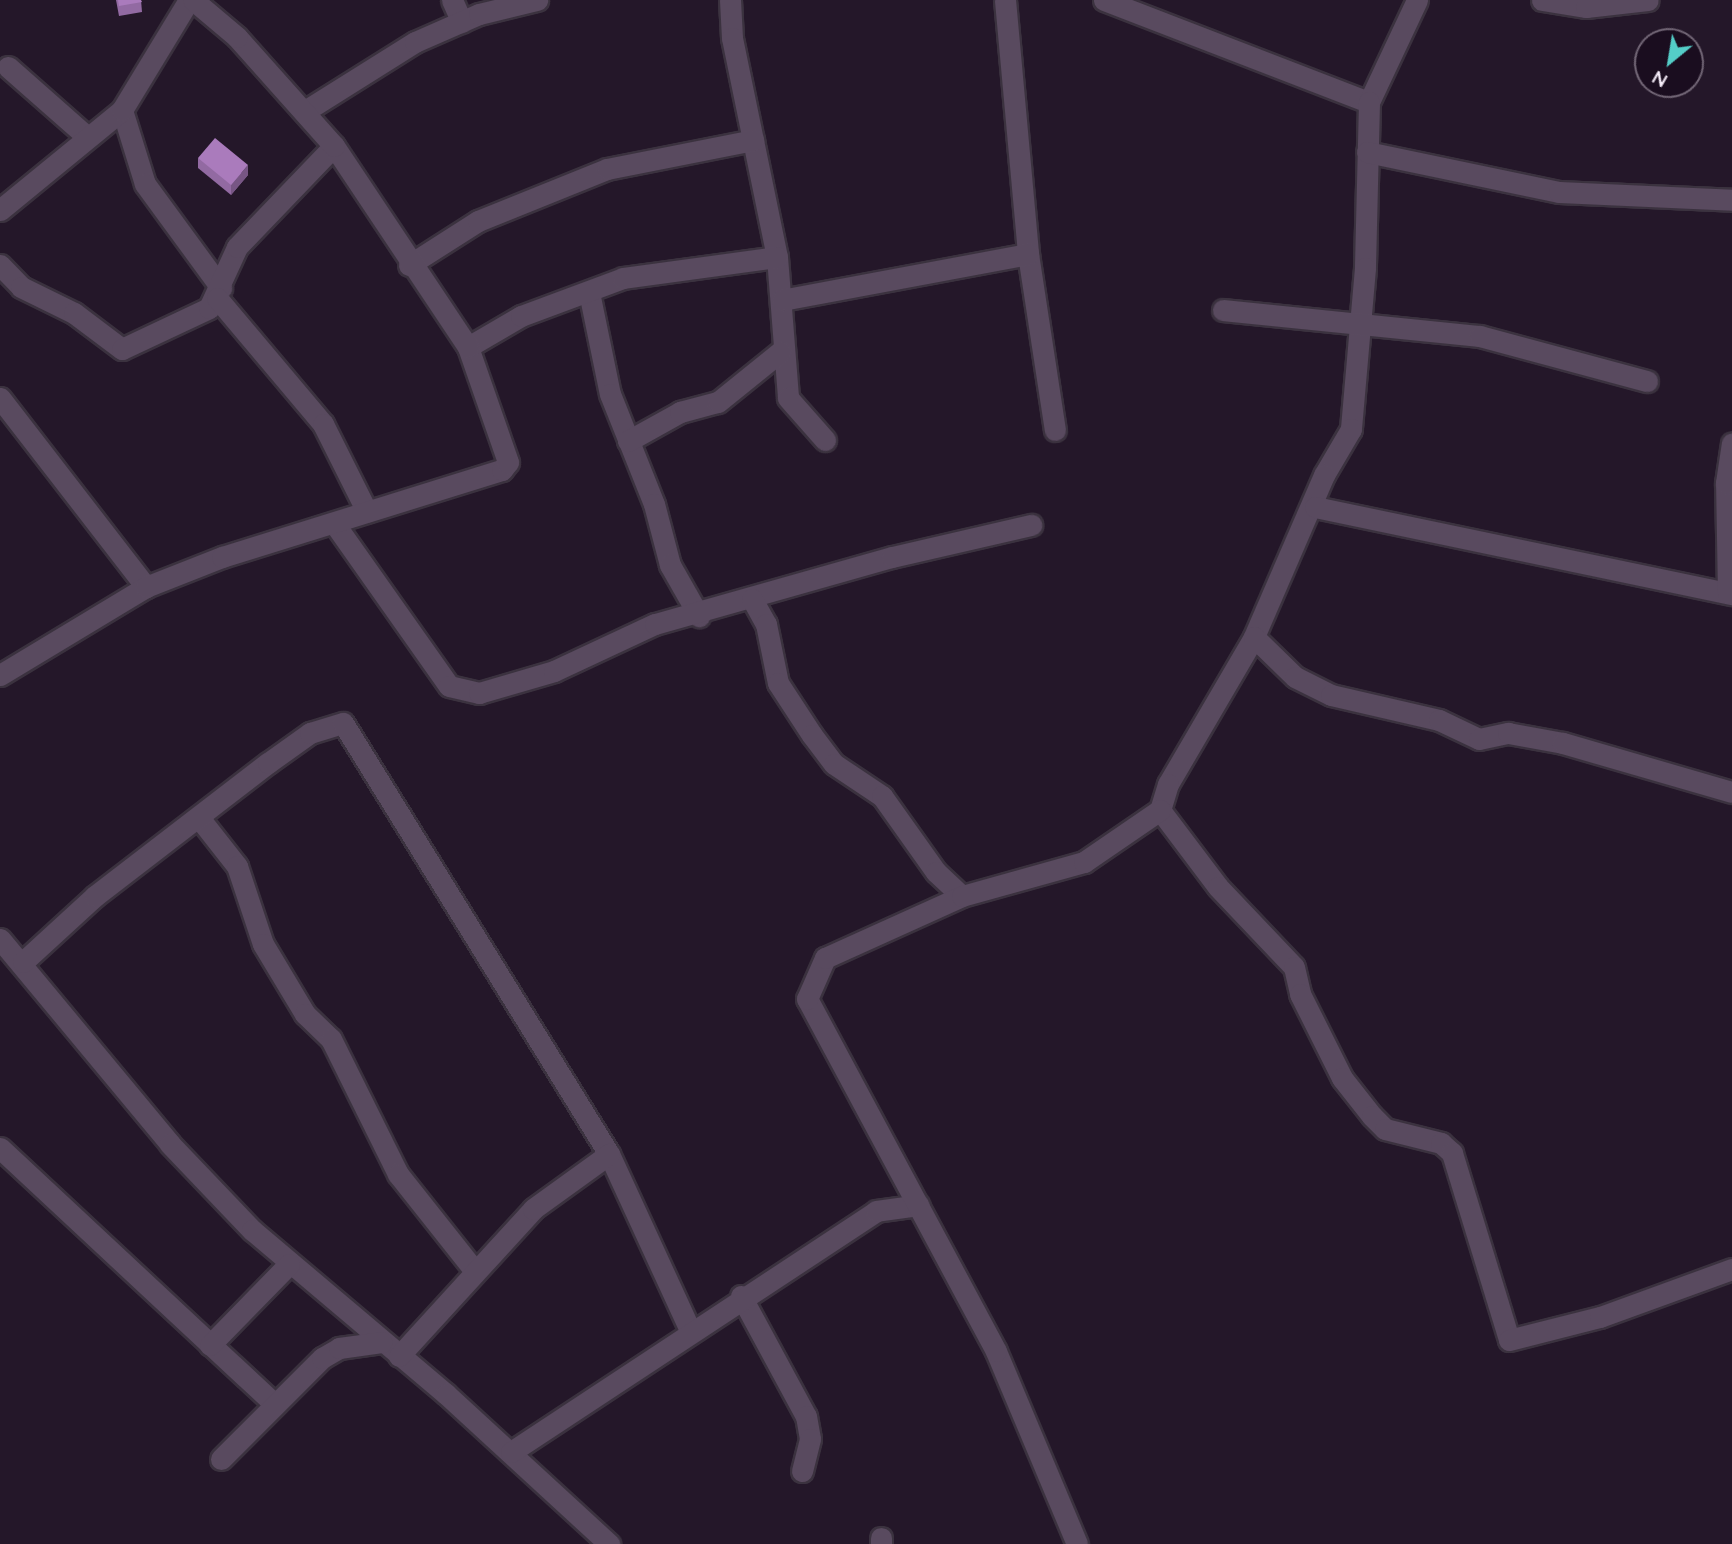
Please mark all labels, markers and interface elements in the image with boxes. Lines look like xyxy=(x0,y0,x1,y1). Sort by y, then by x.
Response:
north arrow xyxy=(1634,28,1704,98)
text: N xyxy=(1647,66,1672,93)

